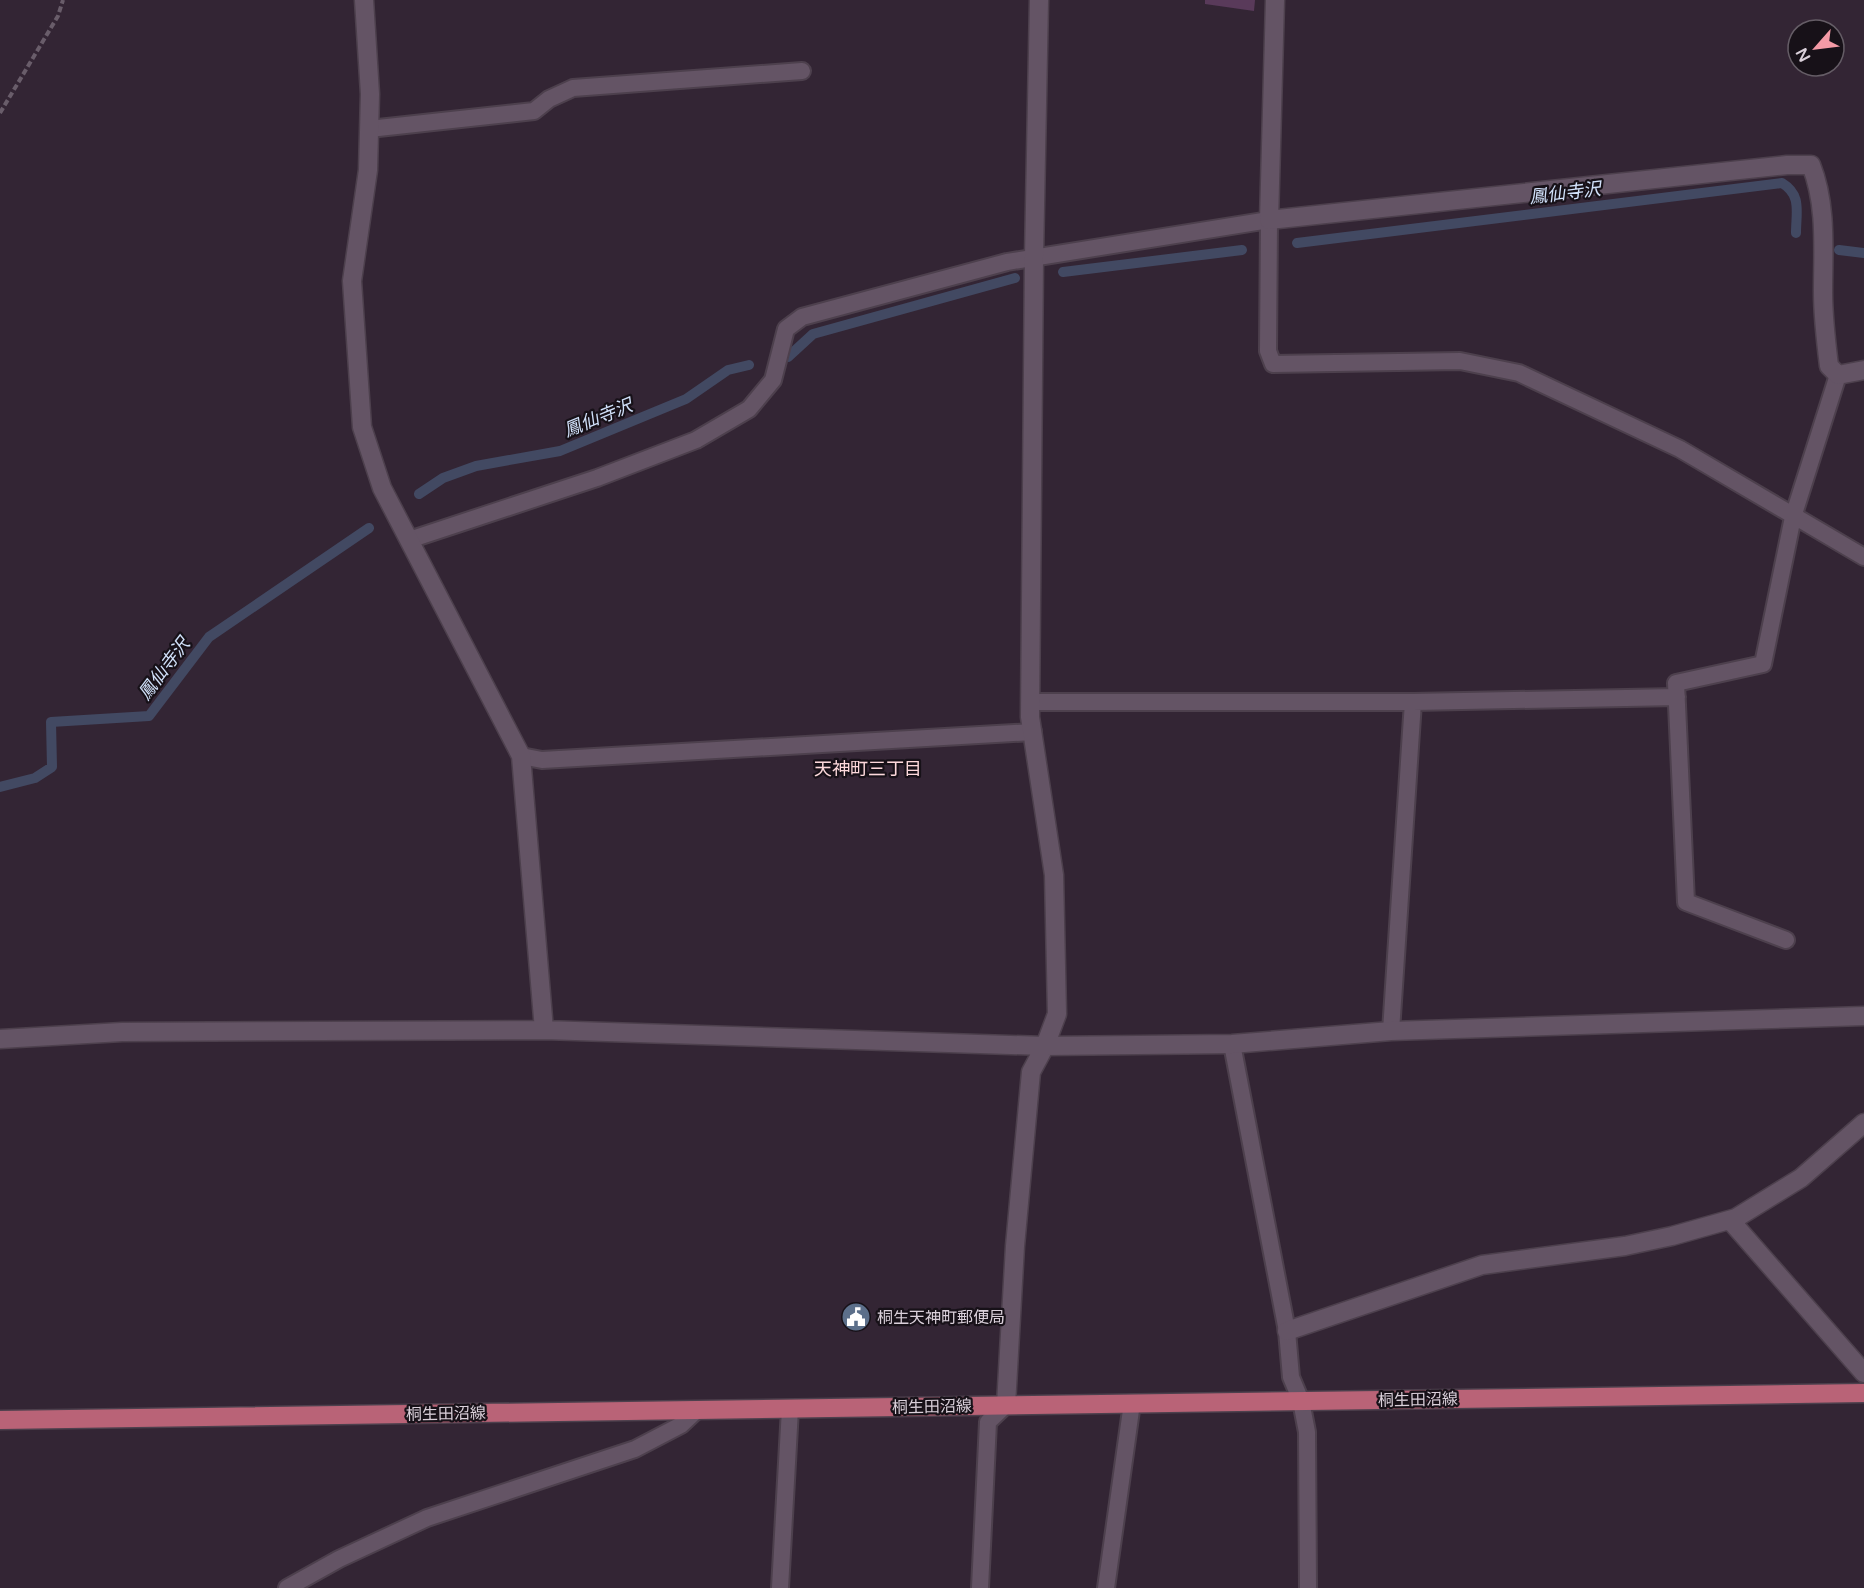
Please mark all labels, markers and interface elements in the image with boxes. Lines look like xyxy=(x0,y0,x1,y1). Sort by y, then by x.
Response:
north arrow xyxy=(1786,18,1846,78)
text: N xyxy=(1792,44,1815,65)
water label: 鳳仙寺沢 xyxy=(1528,177,1604,208)
water label: 鳳仙寺沢 xyxy=(561,394,637,442)
water label: 鳳仙寺沢 xyxy=(134,632,196,704)
district label: 天神町三丁目 xyxy=(814,758,922,780)
public building icon: 桐生天神町郵便局 xyxy=(840,1301,872,1333)
place label: 桐生天神町郵便局 xyxy=(877,1308,1005,1328)
street label: 桐生田沼線 xyxy=(1378,1389,1458,1411)
street label: 桐生田沼線 xyxy=(892,1396,972,1418)
street label: 桐生田沼線 xyxy=(406,1403,486,1425)

